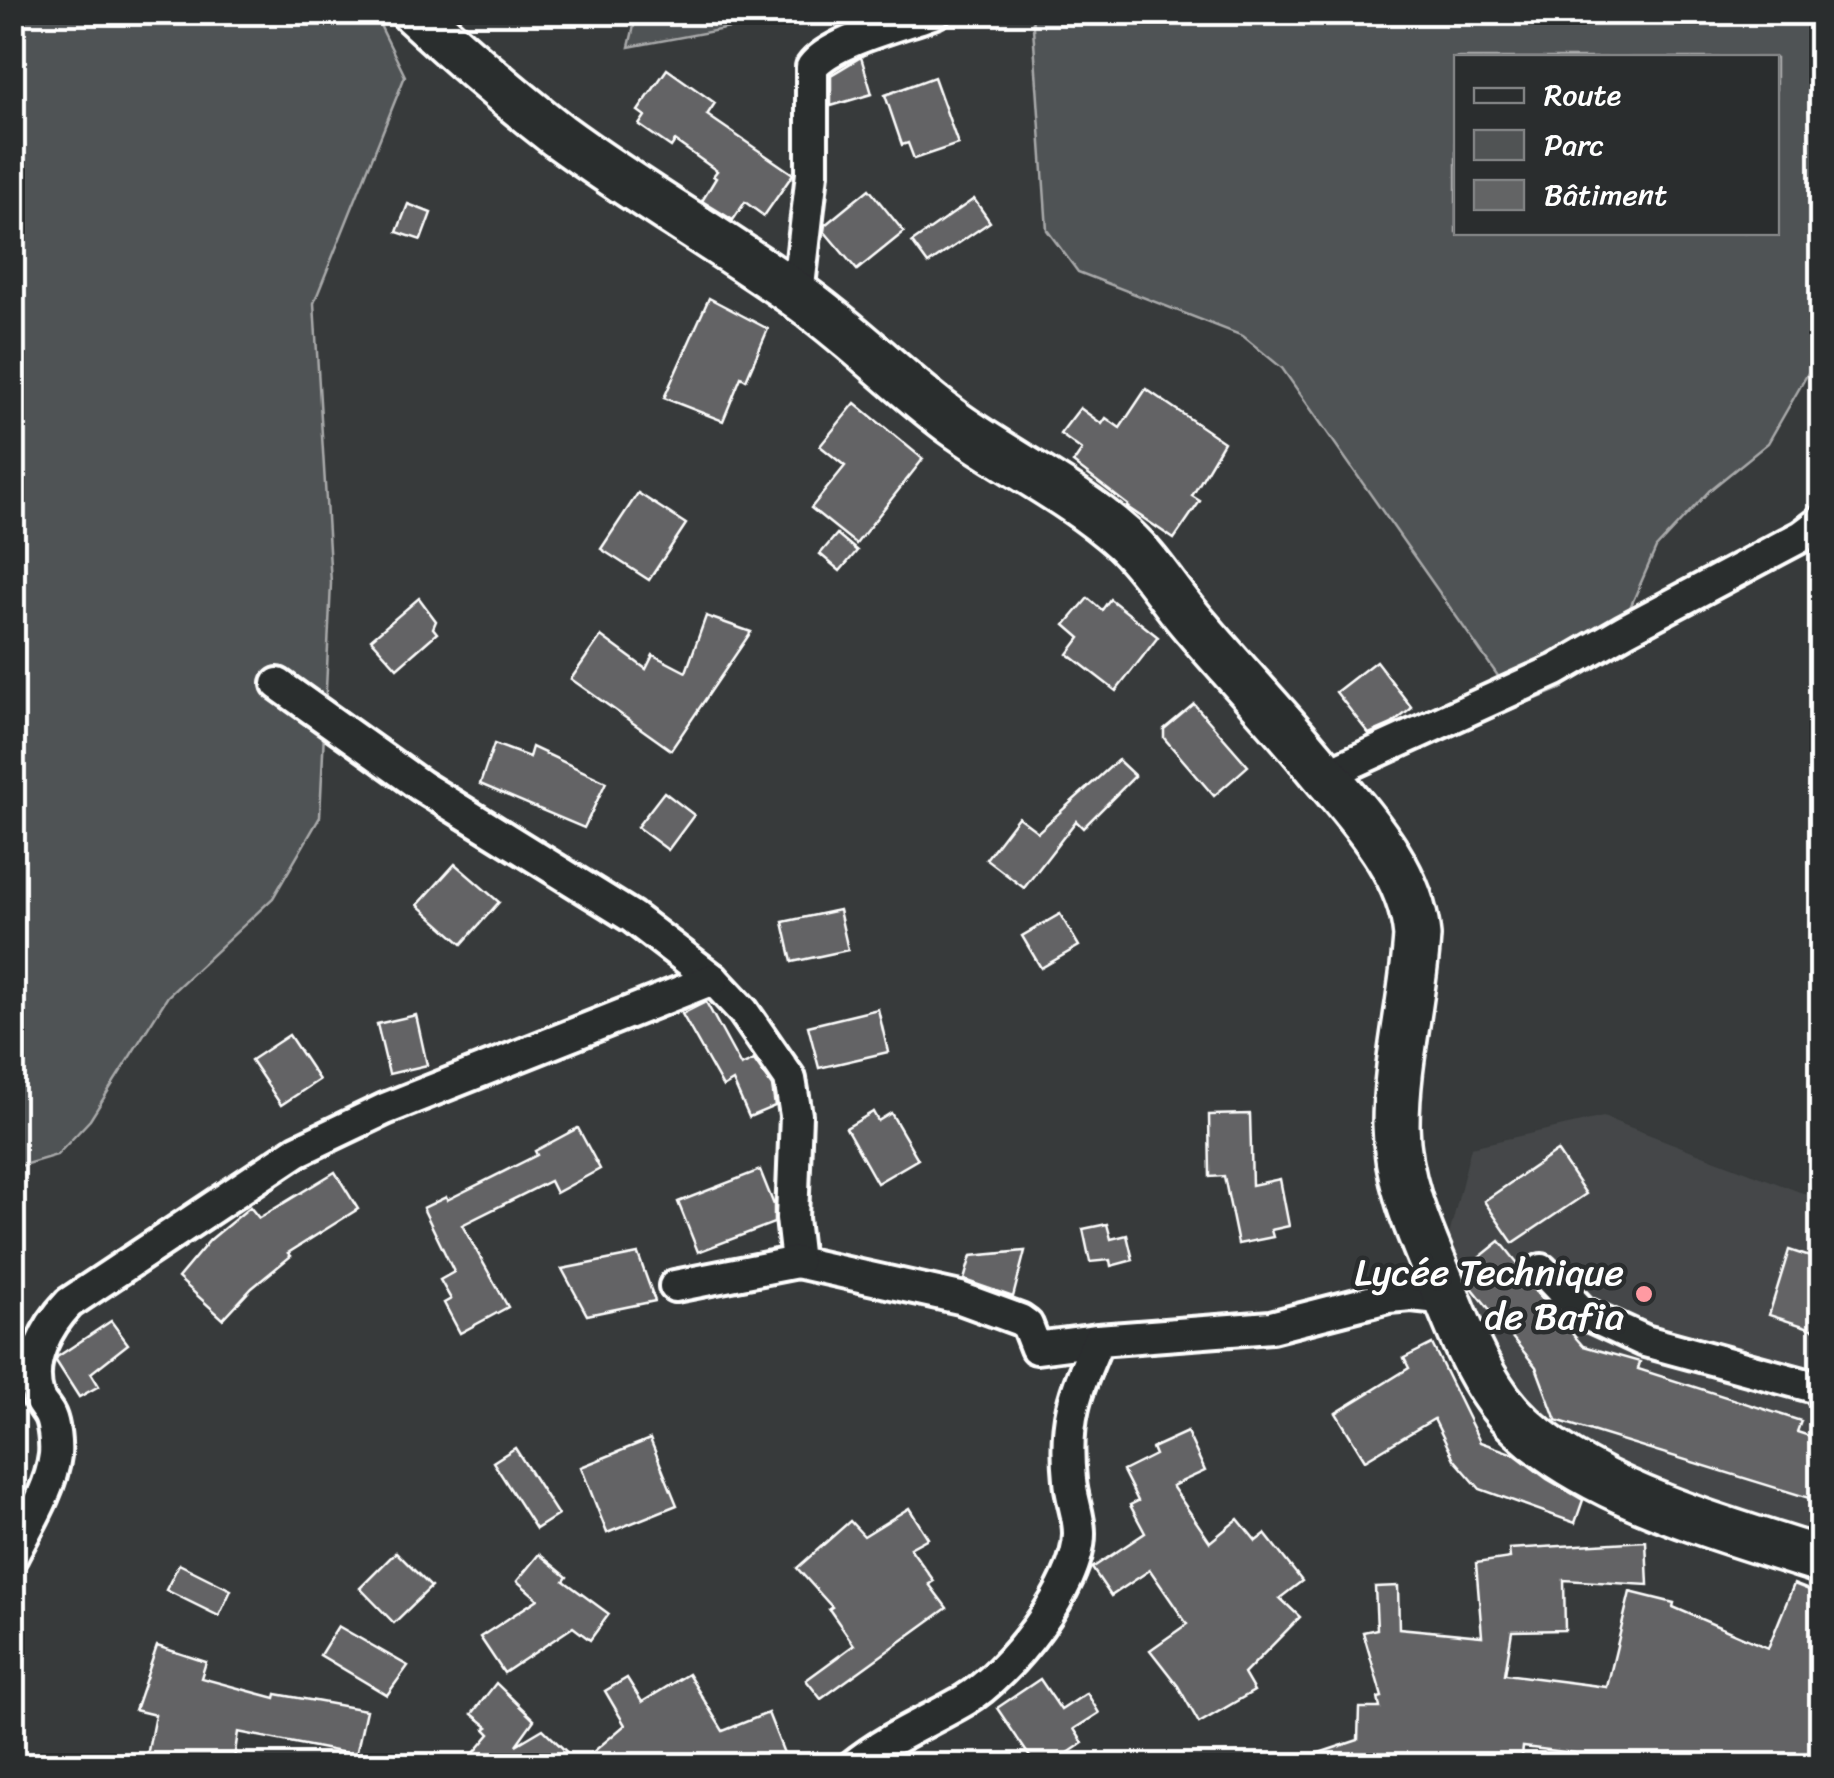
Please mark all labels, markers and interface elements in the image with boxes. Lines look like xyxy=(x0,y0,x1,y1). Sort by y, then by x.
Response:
legend xyxy=(1454,55,1779,235)
text: Route xyxy=(1544,68,1621,122)
text: Parc xyxy=(1544,118,1605,172)
text: Bâtiment xyxy=(1544,168,1667,222)
place label: Lycée Technique de Bafia xyxy=(1354,1239,1624,1350)
marker: Lycée Technique de Bafia xyxy=(1633,1283,1655,1305)

